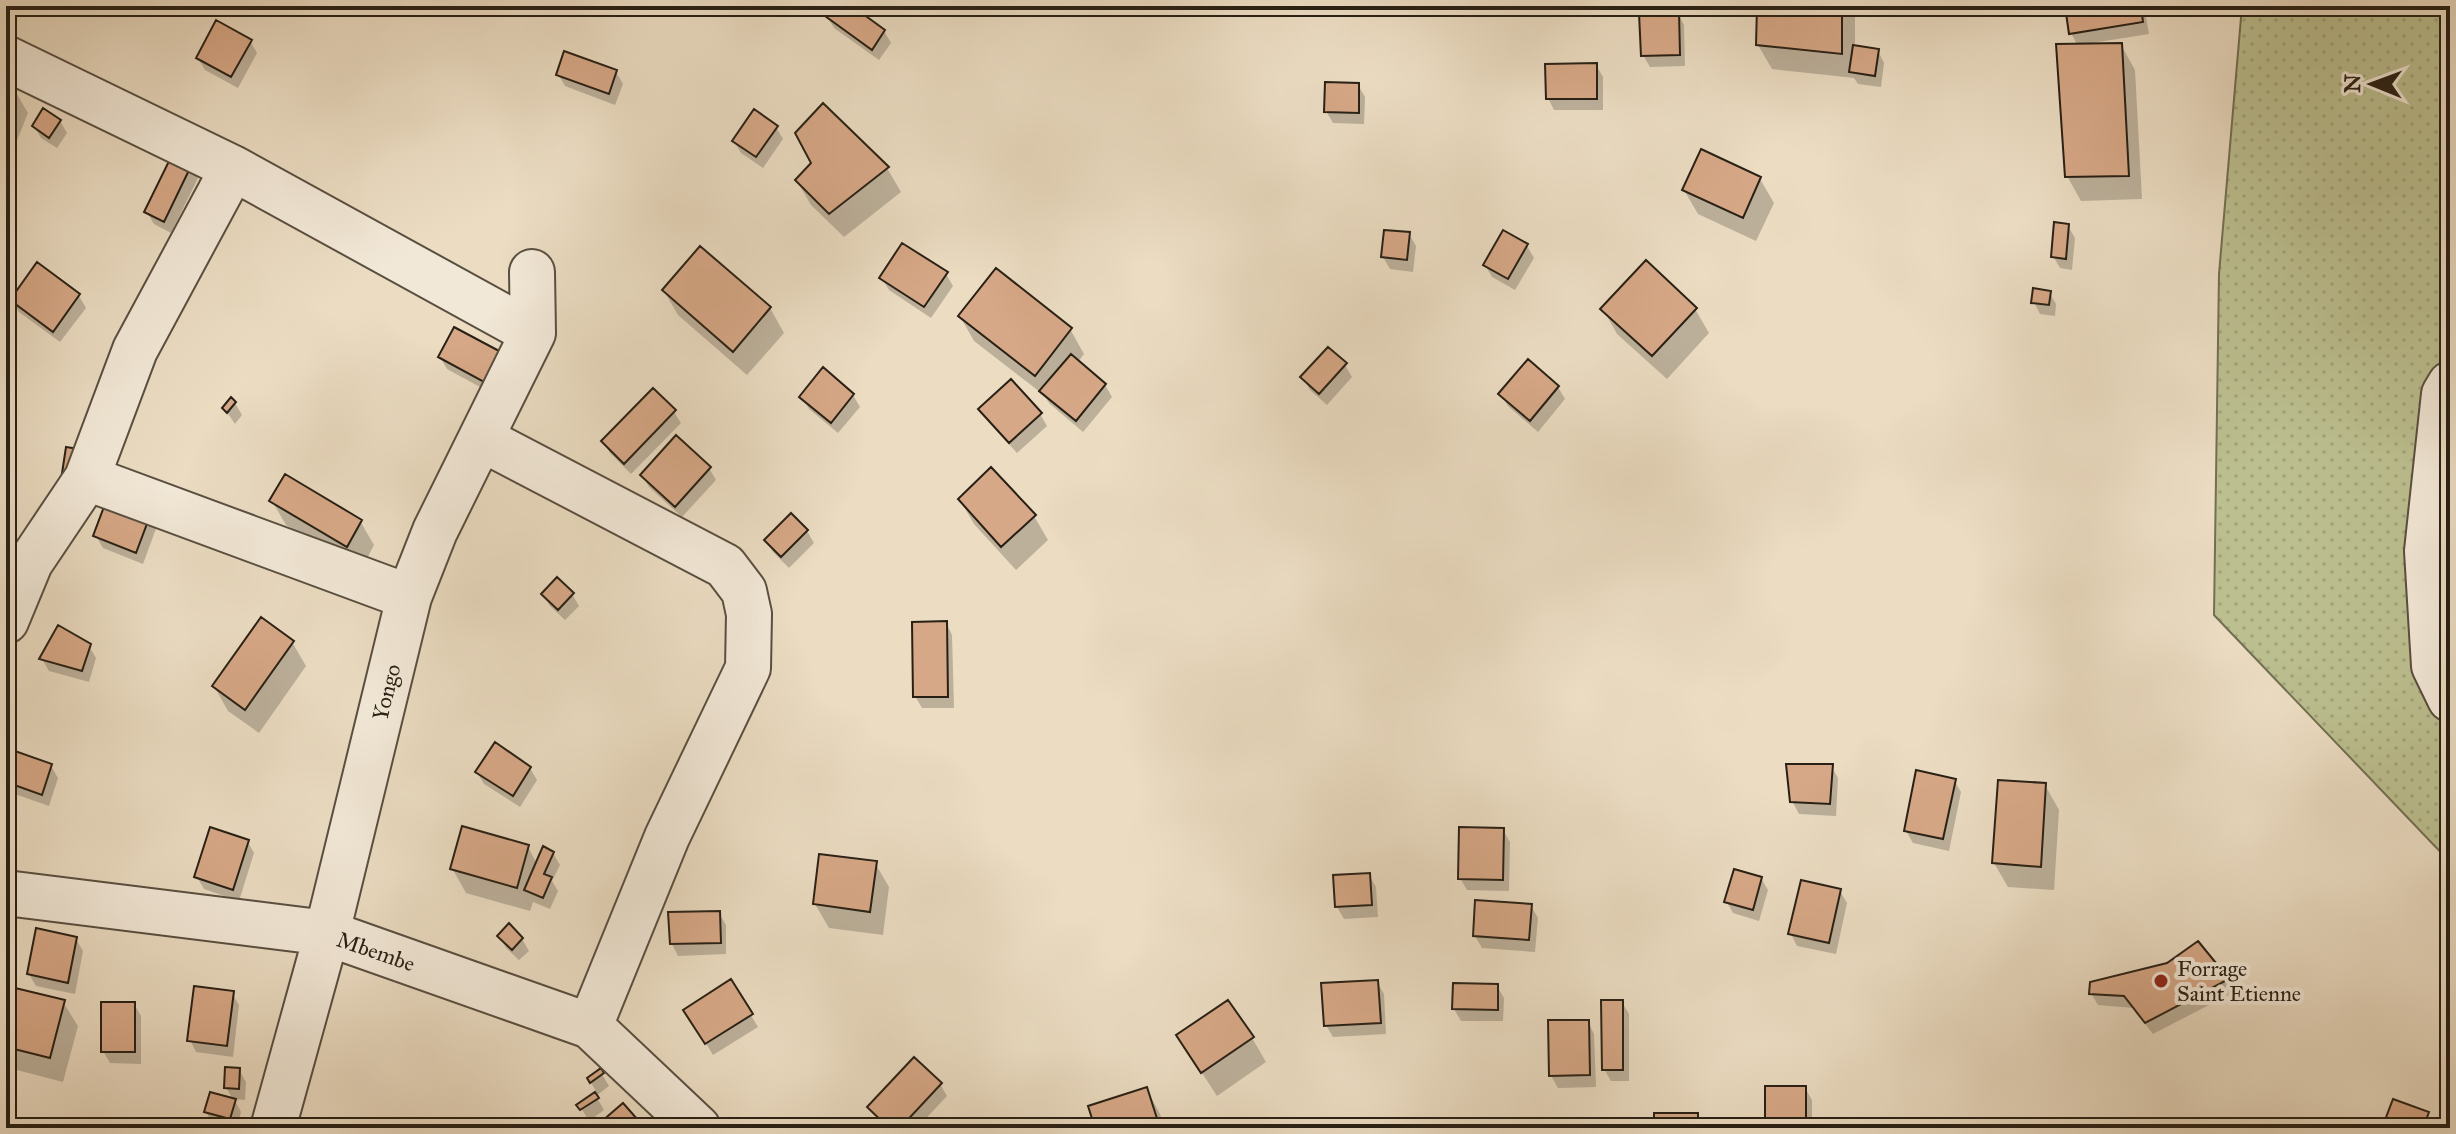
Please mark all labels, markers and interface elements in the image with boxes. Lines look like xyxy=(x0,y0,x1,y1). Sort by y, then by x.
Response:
north arrow xyxy=(2332,44,2412,124)
text: N xyxy=(2339,74,2366,93)
street label: Yongo xyxy=(366,661,406,723)
street label: Mbembe xyxy=(333,926,418,977)
place label: Forrage Saint Etienne xyxy=(2177,955,2301,1007)
marker: Forrage Saint Etienne xyxy=(2152,972,2170,990)

